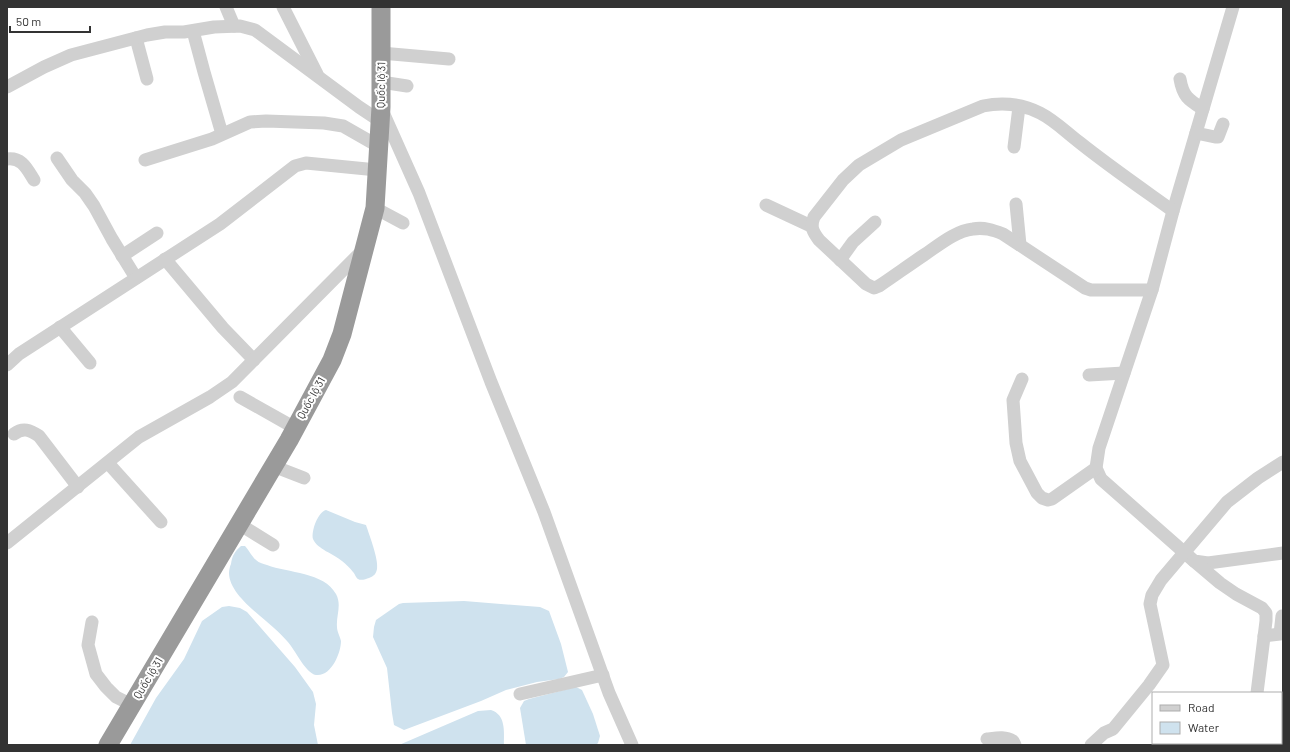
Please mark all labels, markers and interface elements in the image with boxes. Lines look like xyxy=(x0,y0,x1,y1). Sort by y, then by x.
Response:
scale bar xyxy=(10,8,90,34)
text: 50 m xyxy=(16,14,41,28)
street label: Quốc lộ 31 xyxy=(374,62,387,108)
street label: Quốc lộ 31 xyxy=(294,374,327,421)
street label: Quốc lộ 31 xyxy=(130,655,165,701)
legend xyxy=(1152,692,1282,744)
text: Road xyxy=(1188,700,1215,714)
text: Water xyxy=(1188,720,1220,734)

